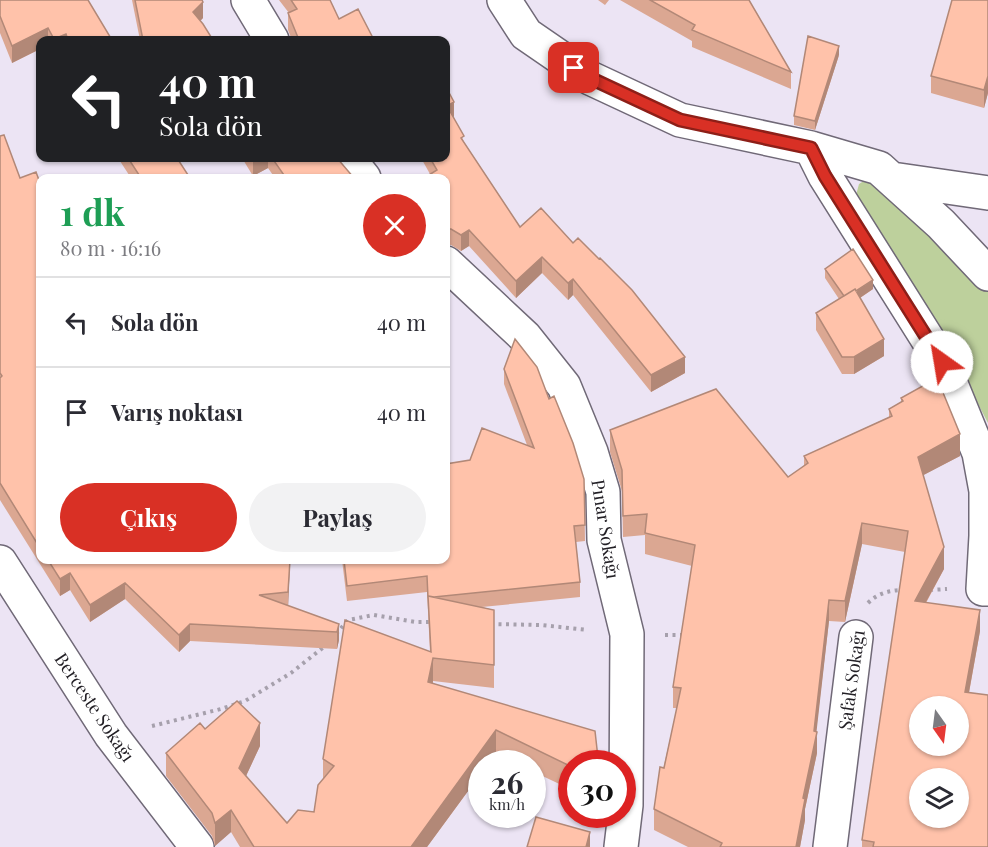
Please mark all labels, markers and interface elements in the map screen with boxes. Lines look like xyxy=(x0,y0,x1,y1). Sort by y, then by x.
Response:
pin xyxy=(548,42,599,93)
icon: arrive xyxy=(557,51,590,84)
text: 40 m xyxy=(159,53,256,109)
icon: left xyxy=(60,60,138,138)
text: Sola dön xyxy=(159,107,262,143)
text: 1 dk xyxy=(60,187,125,235)
button: close xyxy=(363,194,426,257)
text: 80 m · 16:16 xyxy=(60,234,161,261)
icon: left xyxy=(60,306,93,339)
text: Sola dön xyxy=(111,307,198,337)
text: 40 m xyxy=(377,307,426,337)
position arrow xyxy=(910,330,974,394)
icon: arrive xyxy=(60,396,93,429)
text: Varış noktası xyxy=(111,397,243,427)
text: 40 m xyxy=(377,397,426,427)
street label: Pınar Sokağı xyxy=(586,477,626,581)
button: Çıkış xyxy=(60,483,237,552)
button: Paylaş xyxy=(249,483,426,552)
street label: Şafak Sokağı xyxy=(832,628,870,732)
street label: Berceste Sokağı xyxy=(50,648,140,766)
north arrow xyxy=(909,696,969,756)
map controls xyxy=(909,696,969,828)
speed limit sign: 30 xyxy=(558,750,636,828)
text: 26 xyxy=(491,762,523,802)
button: layers xyxy=(909,768,969,828)
text: km/h xyxy=(489,794,525,814)

